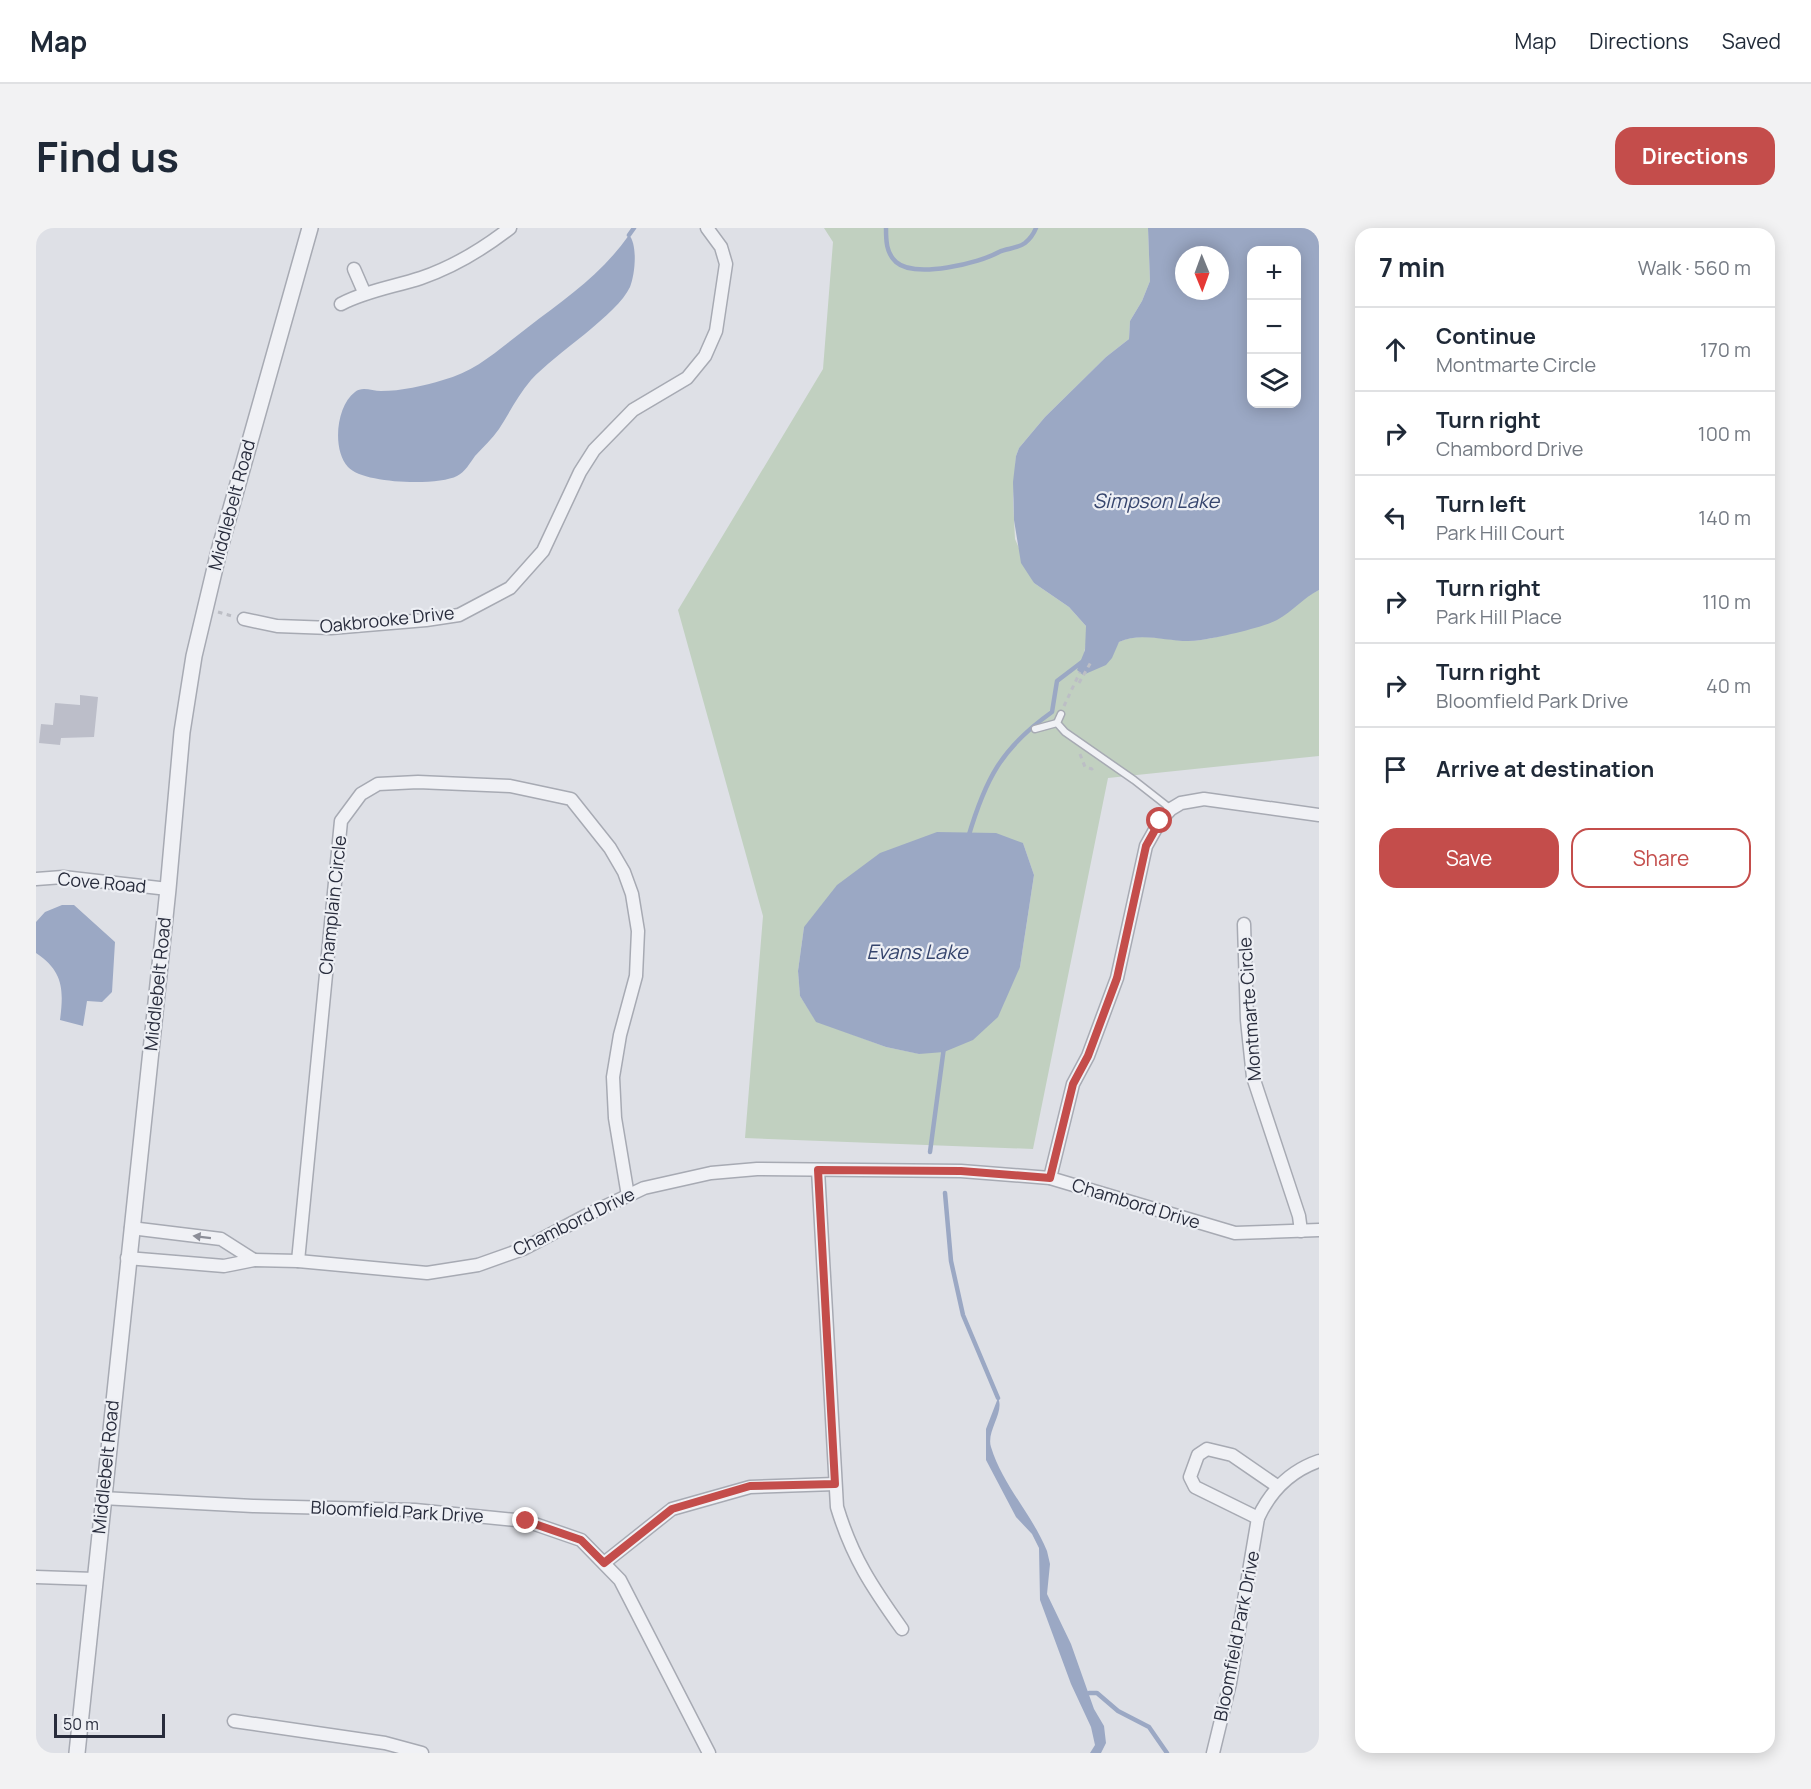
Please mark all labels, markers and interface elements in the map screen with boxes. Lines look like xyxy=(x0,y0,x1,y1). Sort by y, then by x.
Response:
text: Map xyxy=(30,22,87,60)
text: Map xyxy=(1515,27,1556,55)
text: Directions xyxy=(1589,27,1689,55)
text: Saved xyxy=(1722,27,1781,55)
text: Find us xyxy=(36,127,179,185)
button: Directions xyxy=(1615,127,1775,185)
north arrow xyxy=(1175,246,1229,300)
map controls xyxy=(1247,246,1301,408)
button: + xyxy=(1247,246,1301,300)
text: 7 min xyxy=(1379,249,1445,285)
text: Walk · 560 m xyxy=(1638,254,1751,281)
button: − xyxy=(1247,300,1301,354)
text: Continue xyxy=(1436,321,1536,351)
icon: ahead xyxy=(1379,333,1412,366)
text: 170 m xyxy=(1700,336,1751,363)
text: Montmarte Circle xyxy=(1436,351,1596,378)
button: layers xyxy=(1247,354,1301,408)
text: Turn right xyxy=(1436,405,1541,435)
icon: right xyxy=(1379,417,1412,450)
text: 100 m xyxy=(1698,420,1751,447)
text: Chambord Drive xyxy=(1436,435,1584,462)
street label: Middlebelt Road xyxy=(202,437,260,573)
water label: Simpson Lake xyxy=(1093,487,1221,514)
text: Turn left xyxy=(1436,489,1526,519)
icon: left xyxy=(1379,501,1412,534)
text: 140 m xyxy=(1698,504,1751,531)
text: Park Hill Court xyxy=(1436,519,1565,546)
text: Turn right xyxy=(1436,573,1541,603)
icon: right xyxy=(1379,585,1412,618)
text: 110 m xyxy=(1702,588,1751,615)
street label: Oakbrooke Drive xyxy=(318,600,455,638)
text: Park Hill Place xyxy=(1436,603,1562,630)
text: Turn right xyxy=(1436,657,1541,687)
icon: right xyxy=(1379,669,1412,702)
text: 40 m xyxy=(1706,672,1751,699)
text: Bloomfield Park Drive xyxy=(1436,687,1628,714)
icon: arrive xyxy=(1379,753,1412,786)
text: Arrive at destination xyxy=(1436,754,1654,784)
route start xyxy=(1146,807,1172,833)
button: Save xyxy=(1379,828,1559,888)
button: Share xyxy=(1571,828,1751,888)
street label: Champlain Circle xyxy=(313,834,351,976)
street label: Cove Road xyxy=(57,866,147,898)
street label: Middlebelt Road xyxy=(138,916,176,1052)
street label: Montmarte Circle xyxy=(1232,936,1266,1082)
water label: Evans Lake xyxy=(866,938,969,965)
street label: Chambord Drive xyxy=(1069,1172,1203,1234)
street label: Chambord Drive xyxy=(509,1181,639,1261)
one-way arrow xyxy=(193,1232,212,1242)
street label: Middlebelt Road xyxy=(86,1399,124,1535)
street label: Bloomfield Park Drive xyxy=(310,1494,484,1528)
route end xyxy=(512,1507,538,1533)
street label: Bloomfield Park Drive xyxy=(1208,1549,1264,1723)
scale bar xyxy=(54,1711,165,1738)
text: 50 m xyxy=(63,1713,99,1735)

